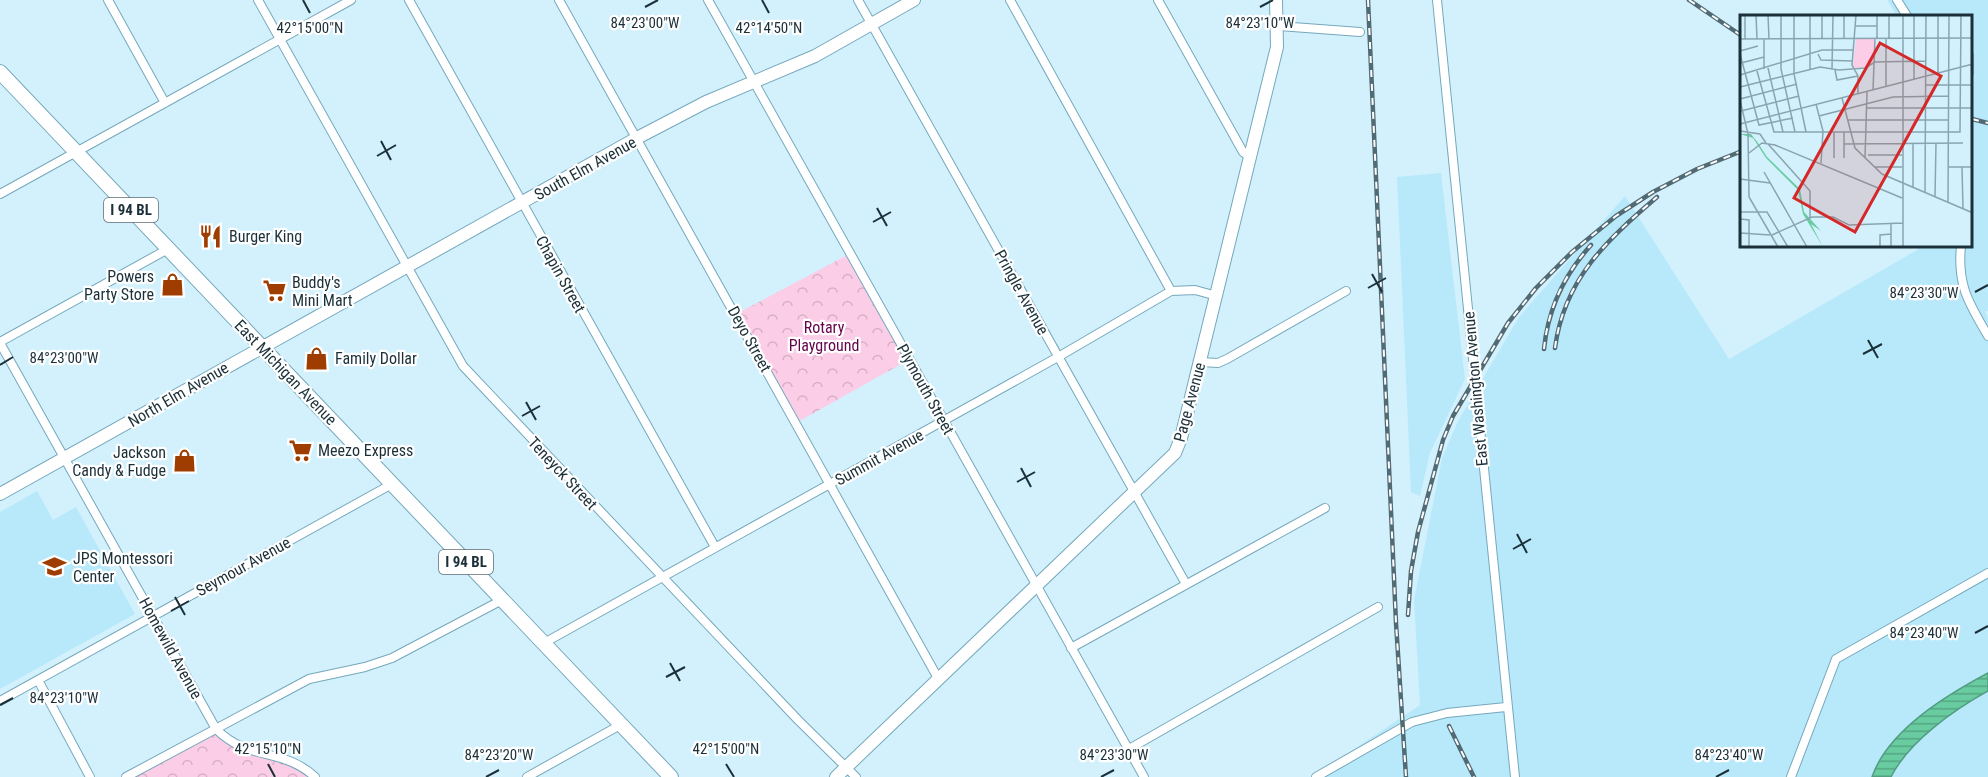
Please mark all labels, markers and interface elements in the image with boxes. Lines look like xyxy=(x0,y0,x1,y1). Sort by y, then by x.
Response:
text: 84°23'00"W xyxy=(611,14,680,32)
text: 84°23'10"W xyxy=(1226,14,1295,32)
inset map xyxy=(1740,15,1973,248)
text: 42°15'00"N xyxy=(277,19,343,37)
text: 42°14'50"N xyxy=(736,19,802,37)
street label: South Elm Avenue xyxy=(531,133,640,204)
road number: I 94 BL xyxy=(104,198,158,222)
restaurant icon: Burger King xyxy=(198,223,224,249)
place label: Burger King xyxy=(229,227,302,246)
street label: Chapin Street xyxy=(532,232,590,316)
street label: Pringle Avenue xyxy=(990,247,1053,338)
place label: Powers Party Store xyxy=(84,267,154,304)
shop icon: Powers Party Store xyxy=(159,272,185,298)
place label: Buddy's Mini Mart xyxy=(292,273,353,310)
supermarket icon: Buddy's Mini Mart xyxy=(261,278,287,304)
text: 84°23'30"W xyxy=(1890,284,1959,302)
street label: Deyo Street xyxy=(724,303,776,376)
street label: East Washington Avenue xyxy=(1459,311,1492,467)
street label: East Michigan Avenue xyxy=(231,316,341,429)
park label: Rotary Playground xyxy=(789,318,859,355)
street label: Plymouth Street xyxy=(893,341,958,438)
shop icon: Family Dollar xyxy=(304,345,330,371)
text: 84°23'00"W xyxy=(30,349,99,367)
place label: Family Dollar xyxy=(335,349,417,368)
street label: North Elm Avenue xyxy=(125,358,232,431)
street label: Page Avenue xyxy=(1170,360,1209,444)
street label: Summit Avenue xyxy=(832,425,927,490)
street label: Teneyck Street xyxy=(524,433,601,514)
supermarket icon: Meezo Express xyxy=(287,437,313,463)
place label: Meezo Express xyxy=(318,441,413,460)
place label: Jackson Candy & Fudge xyxy=(72,443,166,480)
shop icon: Jackson Candy & Fudge xyxy=(171,448,197,474)
street label: Seymour Avenue xyxy=(193,533,294,600)
place label: JPS Montessori Center xyxy=(73,549,173,586)
road number: I 94 BL xyxy=(439,550,493,574)
school or university icon: JPS Montessori Center xyxy=(42,554,68,580)
street label: Homewild Avenue xyxy=(135,594,206,702)
text: 84°23'40"W xyxy=(1890,624,1959,642)
text: 84°23'10"W xyxy=(30,689,99,707)
text: 42°15'10"N xyxy=(235,740,301,758)
text: 42°15'00"N xyxy=(693,740,759,758)
text: 84°23'20"W xyxy=(465,746,534,764)
text: 84°23'30"W xyxy=(1080,746,1149,764)
text: 84°23'40"W xyxy=(1695,746,1764,764)

